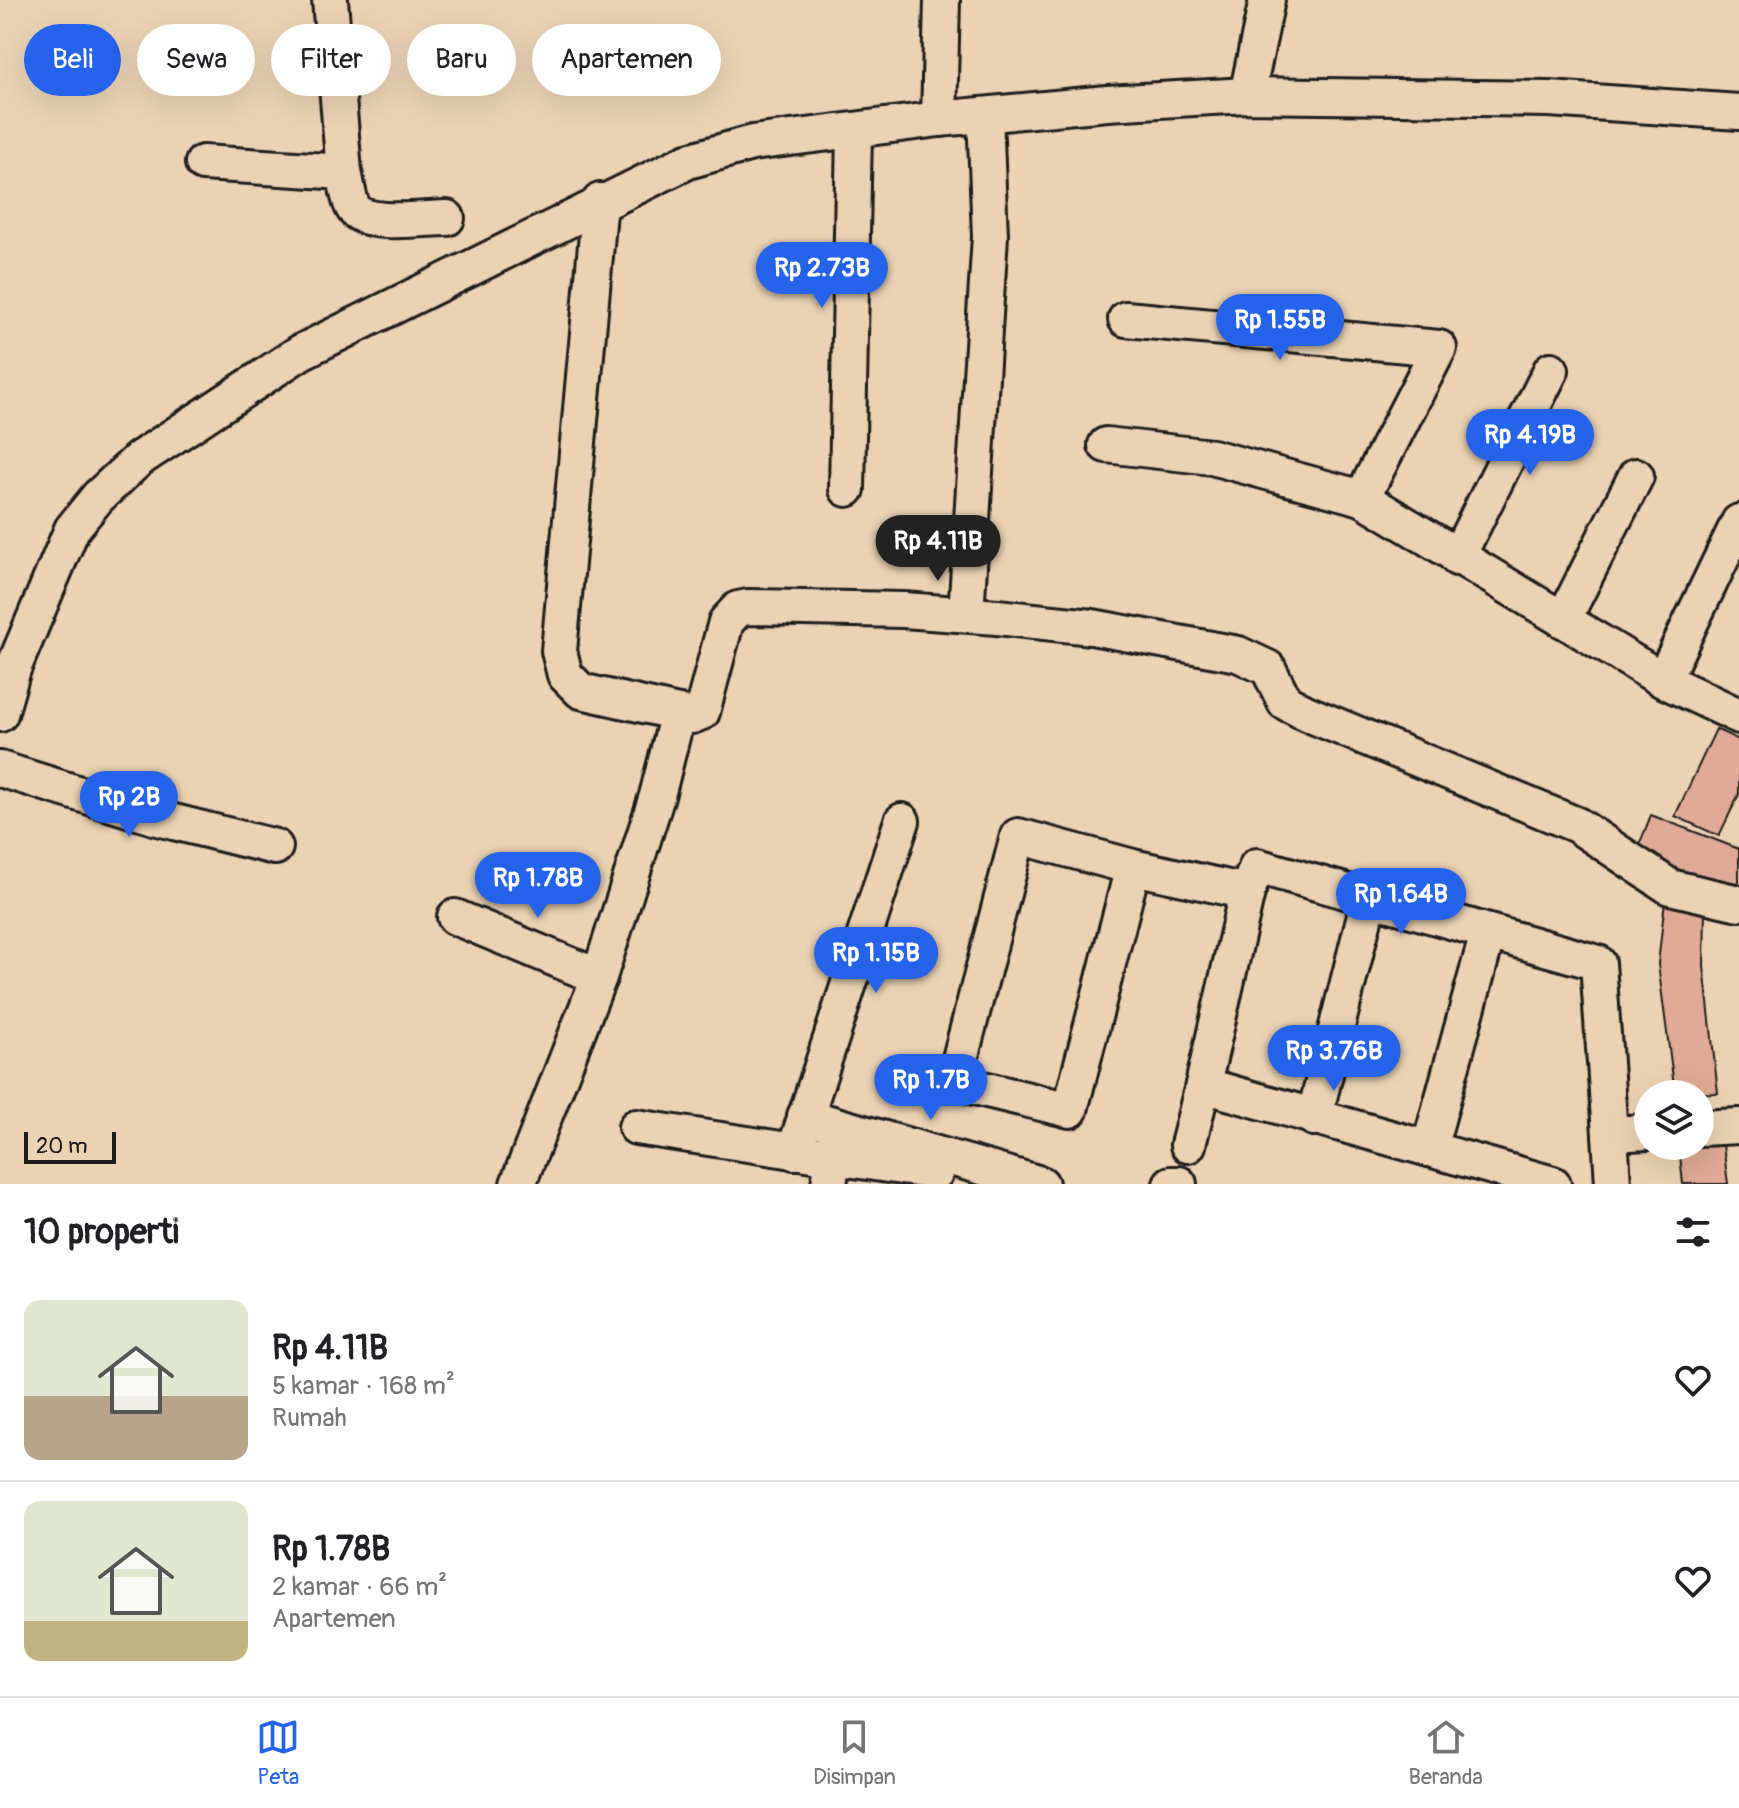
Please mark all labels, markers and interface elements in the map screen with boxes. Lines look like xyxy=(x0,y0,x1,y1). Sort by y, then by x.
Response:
chip: Beli xyxy=(24,24,121,96)
chip: Sewa xyxy=(137,24,255,96)
chip: Filter xyxy=(271,24,391,96)
chip: Baru xyxy=(407,24,516,96)
chip: Apartemen xyxy=(532,24,721,96)
pin: Rp 2.73B xyxy=(739,242,905,310)
text: Rp 2.73B xyxy=(774,252,870,284)
pin: Rp 1.55B xyxy=(1197,294,1363,362)
text: Rp 1.55B xyxy=(1234,304,1326,336)
pin: Rp 4.19B xyxy=(1447,409,1613,477)
text: Rp 4.19B xyxy=(1484,419,1576,451)
pin: Rp 4.11B xyxy=(855,515,1021,583)
text: Rp 4.11B xyxy=(894,525,982,557)
pin: Rp 2B xyxy=(73,771,185,839)
text: Rp 2B xyxy=(98,781,160,813)
pin: Rp 1.78B xyxy=(455,852,621,920)
text: Rp 1.78B xyxy=(493,862,583,894)
pin: Rp 1.64B xyxy=(1318,868,1484,936)
text: Rp 1.64B xyxy=(1354,878,1448,910)
pin: Rp 1.15B xyxy=(793,927,959,995)
text: Rp 1.15B xyxy=(832,937,920,969)
pin: Rp 3.76B xyxy=(1251,1025,1417,1093)
text: Rp 3.76B xyxy=(1286,1035,1382,1067)
pin: Rp 1.7B xyxy=(857,1054,1005,1122)
text: Rp 1.7B xyxy=(892,1064,970,1096)
map controls xyxy=(1634,1080,1714,1160)
button: layers xyxy=(1634,1080,1714,1160)
scale bar xyxy=(24,1128,116,1164)
text: 20 m xyxy=(36,1132,88,1160)
icon: filters xyxy=(1671,1210,1715,1254)
text: 10 properti xyxy=(24,1211,179,1254)
text: Rp 4.11B xyxy=(272,1327,388,1370)
icon: home xyxy=(88,1332,184,1428)
icon: heart xyxy=(1671,1358,1715,1402)
text: 5 kamar · 168 m² xyxy=(272,1370,455,1402)
text: Rumah xyxy=(272,1402,347,1434)
text: Rp 1.78B xyxy=(272,1528,390,1571)
icon: home xyxy=(88,1533,184,1629)
icon: heart xyxy=(1671,1559,1715,1603)
text: 2 kamar · 66 m² xyxy=(272,1571,447,1603)
text: Apartemen xyxy=(272,1603,396,1635)
tab: Peta xyxy=(256,1715,300,1791)
tab: Disimpan xyxy=(813,1715,896,1791)
tab: Beranda xyxy=(1408,1715,1483,1791)

